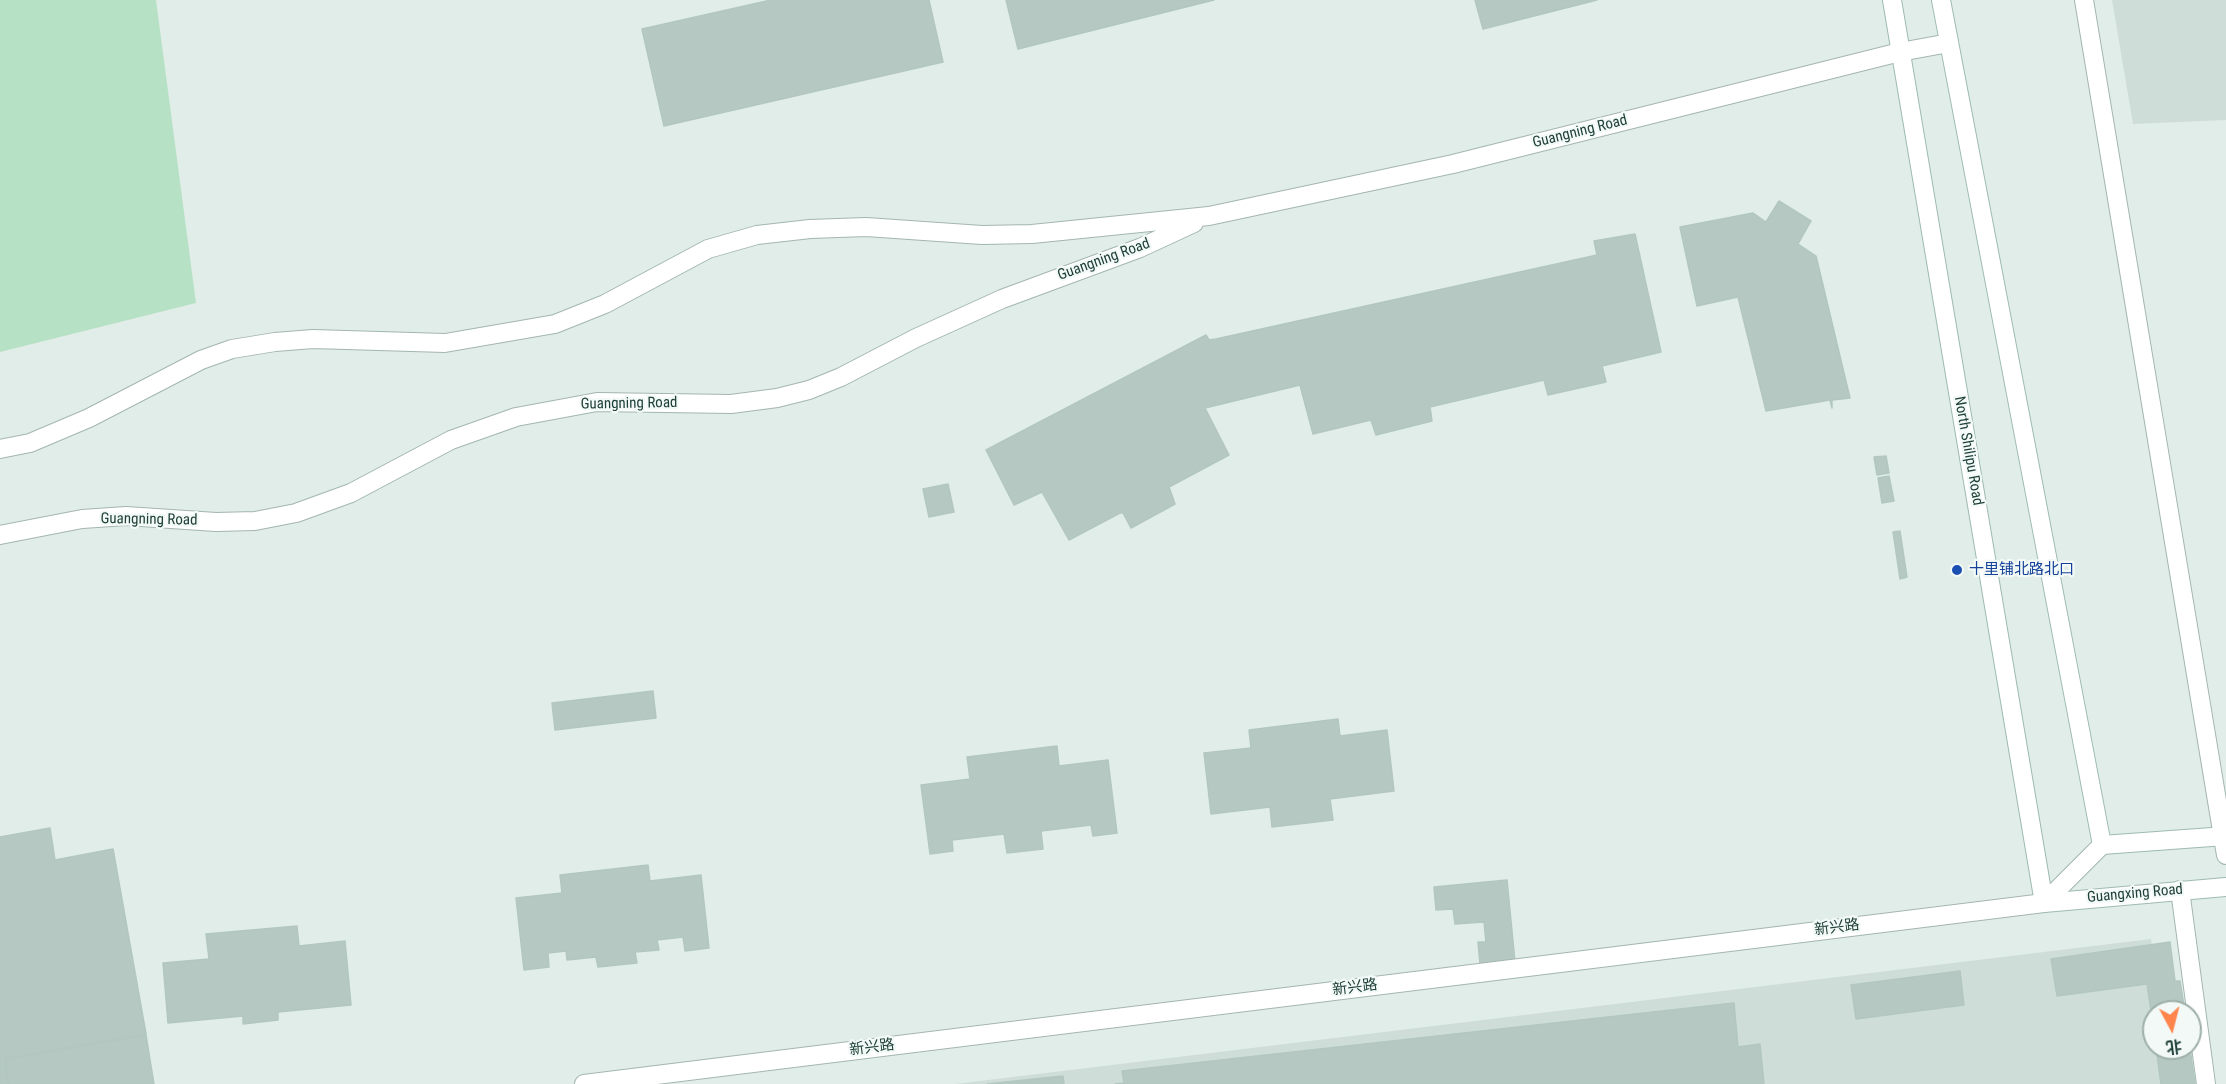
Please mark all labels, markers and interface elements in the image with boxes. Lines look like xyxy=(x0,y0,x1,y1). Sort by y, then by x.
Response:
street label: Guangning Road xyxy=(1531,112,1629,152)
street label: Guangning Road xyxy=(1055,235,1153,285)
street label: Guangning Road xyxy=(580,394,678,414)
street label: North Shilipu Road xyxy=(1950,395,1986,507)
street label: Guangning Road xyxy=(100,510,198,530)
place label: 十里铺北路北口 xyxy=(1969,561,2074,579)
marker: 十里铺北路北口 xyxy=(1950,563,1964,577)
street label: Guangxing Road xyxy=(2086,881,2184,907)
street label: 新兴路 xyxy=(1814,916,1860,940)
street label: 新兴路 xyxy=(1332,976,1378,1000)
north arrow xyxy=(2142,1000,2202,1060)
street label: 新兴路 xyxy=(849,1036,895,1060)
text: 北 xyxy=(2165,1036,2183,1057)

